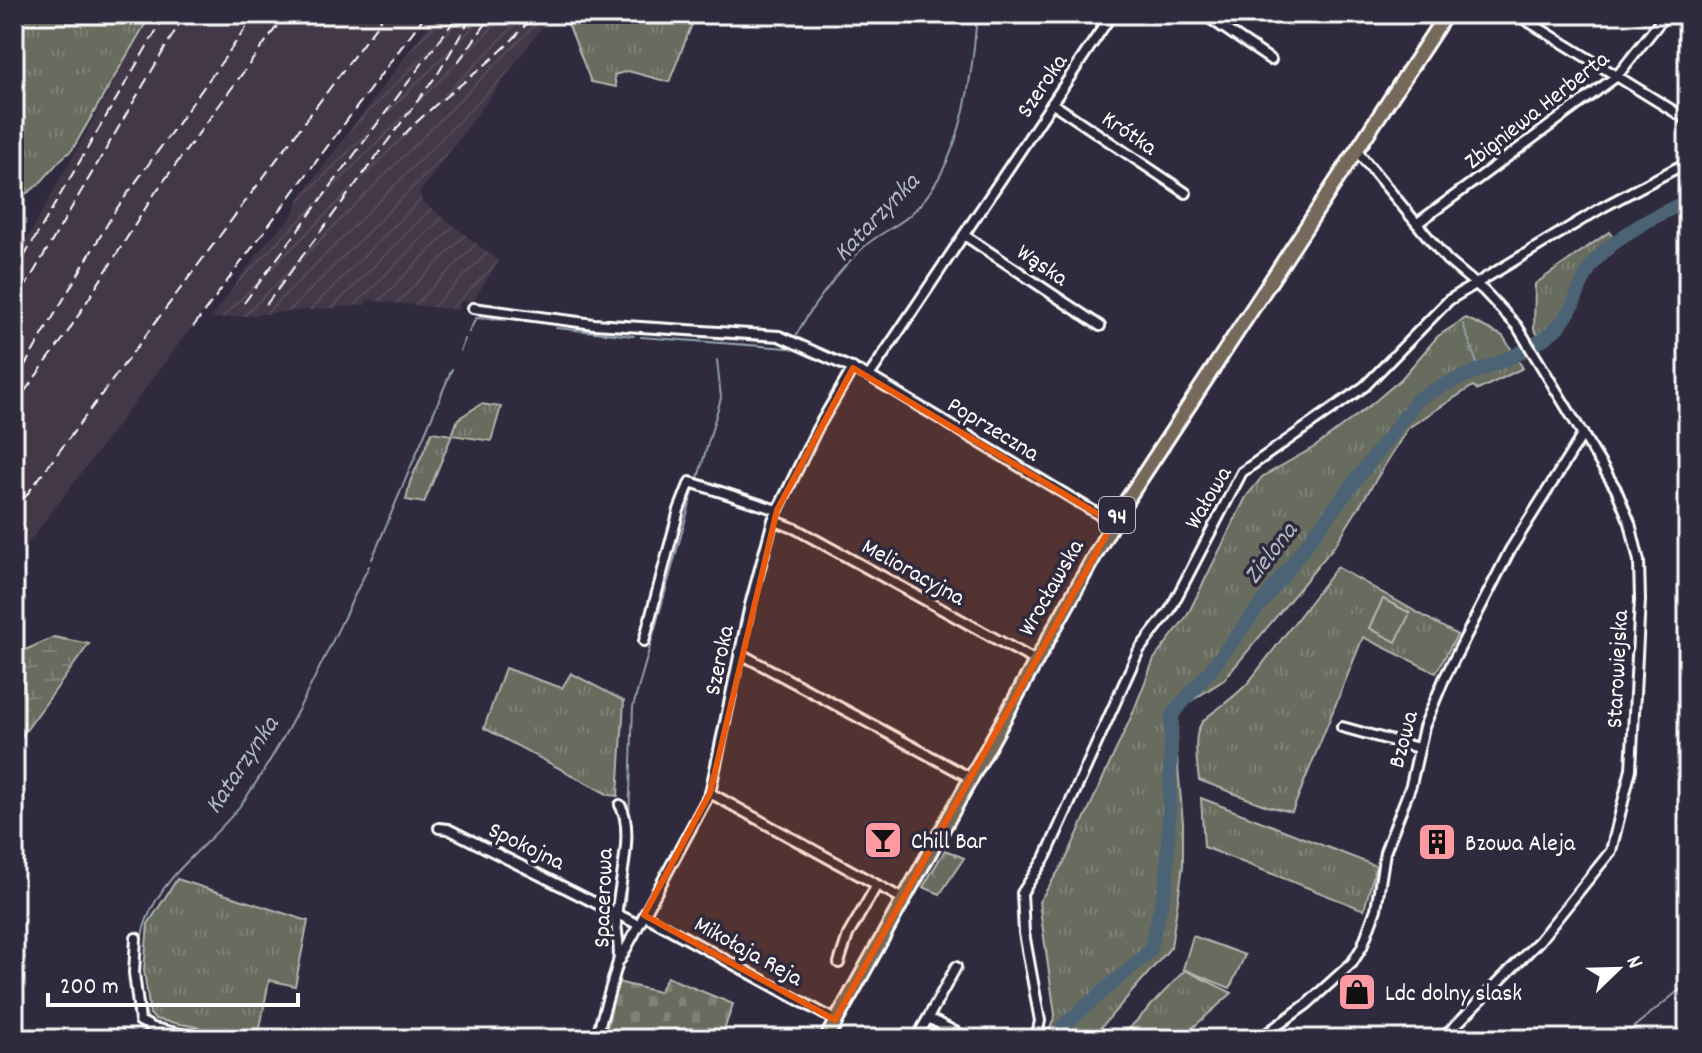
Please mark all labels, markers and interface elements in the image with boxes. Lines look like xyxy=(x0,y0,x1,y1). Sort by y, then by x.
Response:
street label: Zbigniewa Herberta xyxy=(1458,43,1618,179)
street label: Szeroka xyxy=(1010,47,1078,126)
street label: Krótka xyxy=(1094,103,1164,166)
water label: Katarzynka xyxy=(826,164,931,271)
street label: Wąska xyxy=(1009,237,1074,297)
street label: Poprzeczna xyxy=(940,390,1046,472)
street label: Wałowa xyxy=(1177,460,1242,537)
road number: 94 xyxy=(1099,497,1135,533)
water label: Zielona xyxy=(1236,514,1309,593)
street label: Melioracyjna xyxy=(855,531,971,616)
street label: Wrocławska xyxy=(1011,533,1094,643)
street label: Starowiejska xyxy=(1599,609,1639,729)
street label: Szeroka xyxy=(697,622,745,699)
street label: Bzowa xyxy=(1381,707,1429,772)
water label: Katarzynka xyxy=(197,708,290,822)
street label: Spokojna xyxy=(482,815,570,881)
bar icon: Chill Bar xyxy=(862,819,904,861)
building icon: Bzowa Aleja xyxy=(1416,821,1458,863)
place label: Chill Bar xyxy=(911,826,987,860)
place label: Bzowa Aleja xyxy=(1465,828,1576,862)
street label: Spacerowa xyxy=(586,847,624,948)
street label: Mikołaja Reja xyxy=(687,909,809,997)
north arrow xyxy=(1578,929,1658,1009)
text: N xyxy=(1617,951,1650,974)
scale bar xyxy=(48,957,298,1007)
text: 200 m xyxy=(60,971,119,1005)
shop icon: Ldc dolny slask xyxy=(1336,971,1378,1013)
place label: Ldc dolny slask xyxy=(1385,978,1522,1012)

